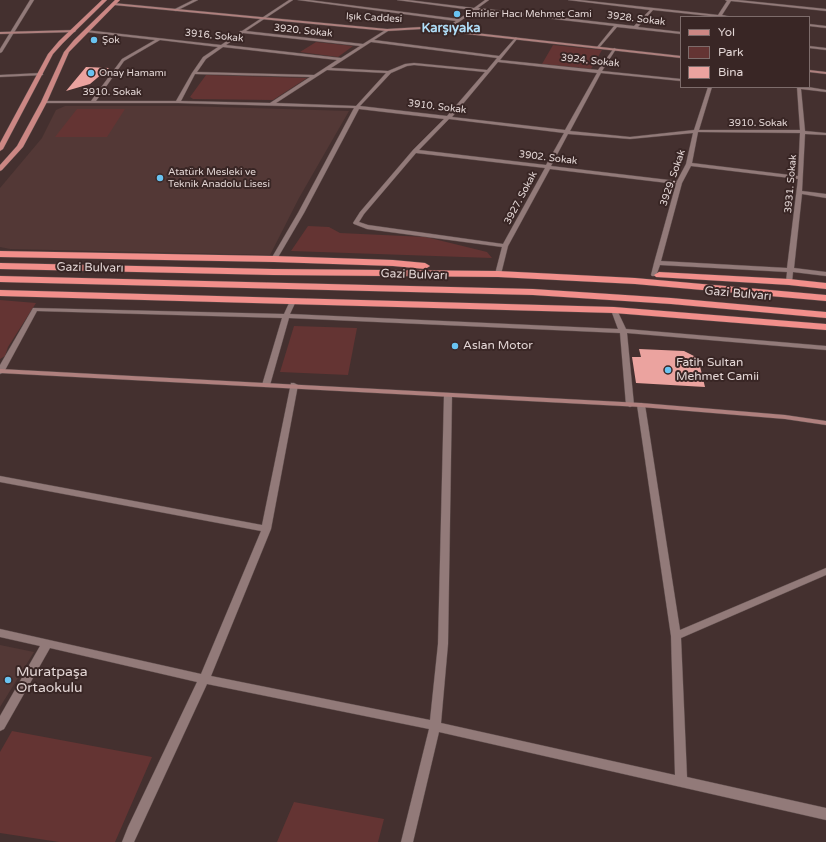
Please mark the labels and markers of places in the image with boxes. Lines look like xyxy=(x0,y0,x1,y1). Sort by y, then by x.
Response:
place label: Emirler Hacı Mehmet Cami xyxy=(465,8,592,20)
marker: Emirler Hacı Mehmet Cami xyxy=(452,9,462,19)
place label: Şok xyxy=(102,34,120,46)
marker: Şok xyxy=(89,35,99,45)
place label: Onay Hamamı xyxy=(99,67,166,79)
marker: Onay Hamamı xyxy=(86,68,96,78)
place label: Atatürk Mesleki ve Teknik Anadolu Lisesi xyxy=(168,166,270,190)
marker: Atatürk Mesleki ve Teknik Anadolu Lisesi xyxy=(155,173,165,183)
place label: Aslan Motor xyxy=(463,339,533,353)
marker: Aslan Motor xyxy=(450,341,460,351)
place label: Fatih Sultan Mehmet Camii xyxy=(676,356,759,384)
marker: Fatih Sultan Mehmet Camii xyxy=(663,365,673,375)
place label: Muratpaşa Ortaokulu xyxy=(16,664,88,696)
marker: Muratpaşa Ortaokulu xyxy=(3,675,13,685)

